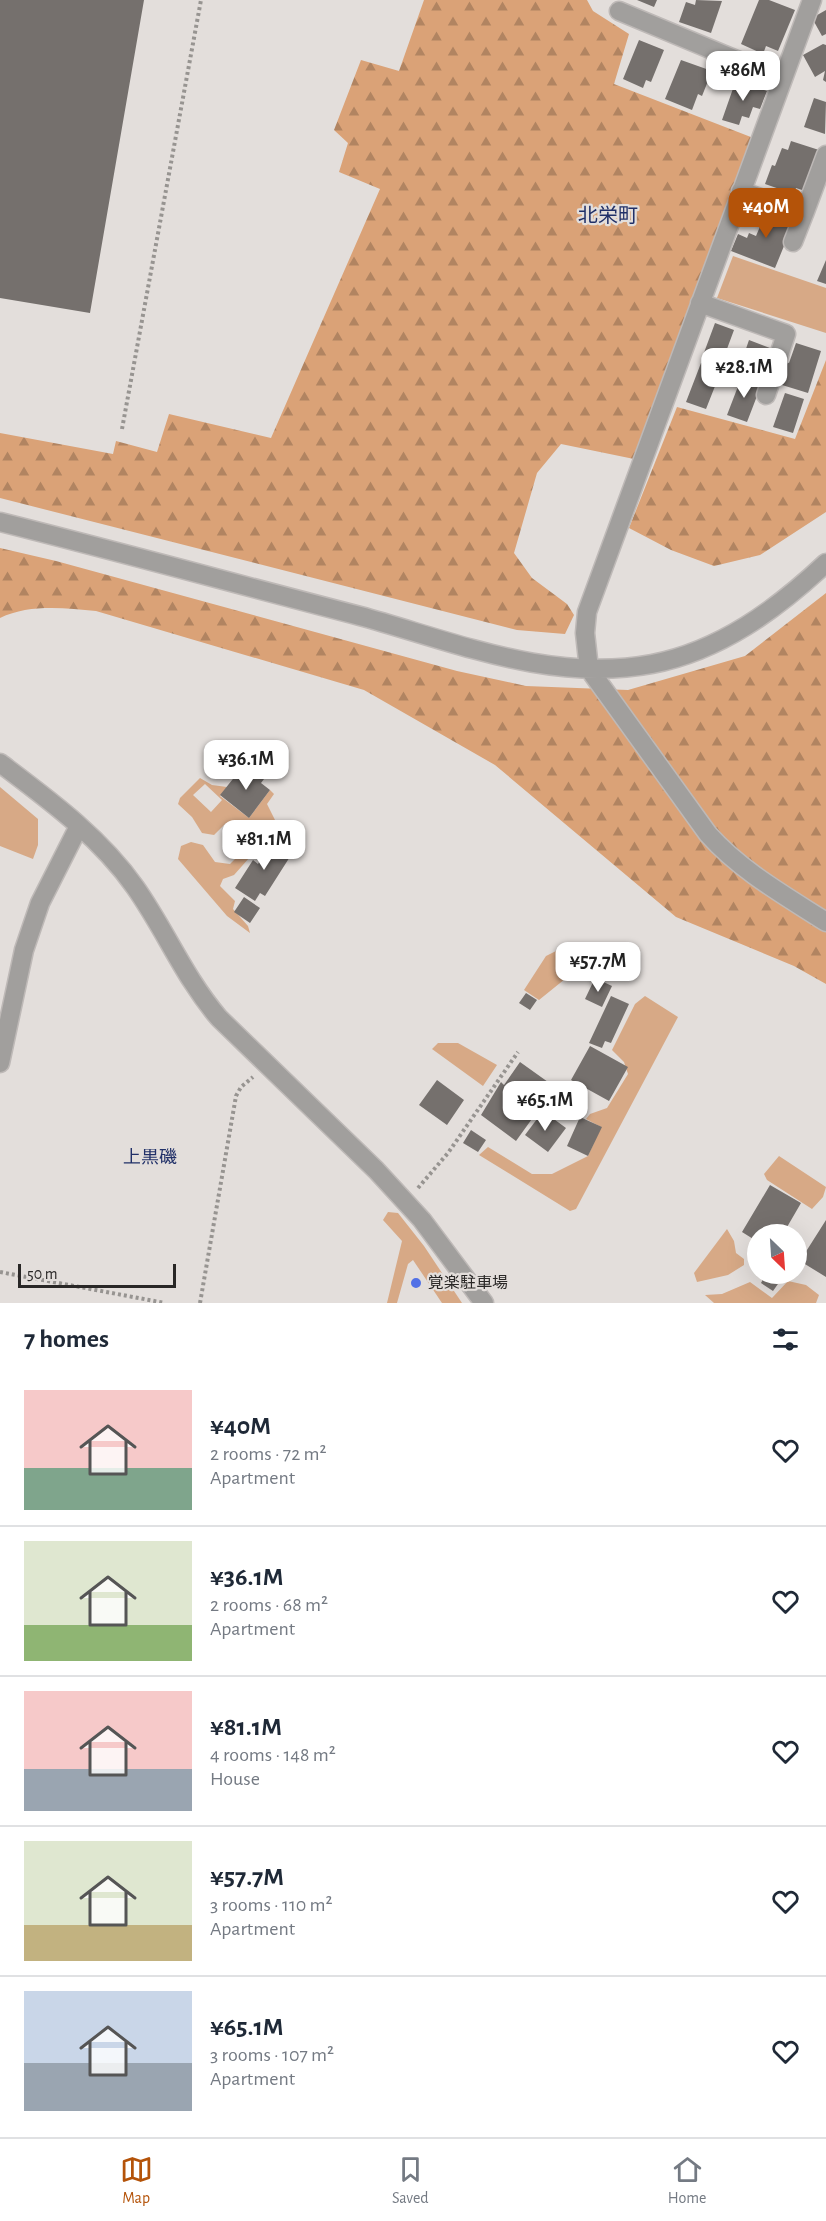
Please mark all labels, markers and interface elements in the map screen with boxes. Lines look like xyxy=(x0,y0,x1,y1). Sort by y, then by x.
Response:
pin: ¥86M xyxy=(707,51,779,102)
text: ¥86M xyxy=(720,60,766,80)
pin: ¥40M xyxy=(730,188,802,239)
text: ¥40M xyxy=(743,197,789,217)
district label: 北栄町 xyxy=(578,205,638,226)
pin: ¥28.1M xyxy=(695,348,793,399)
text: ¥28.1M xyxy=(715,357,773,377)
pin: ¥36.1M xyxy=(197,740,295,791)
text: ¥36.1M xyxy=(218,749,274,769)
pin: ¥81.1M xyxy=(215,820,313,871)
text: ¥81.1M xyxy=(236,829,292,849)
pin: ¥57.7M xyxy=(549,942,647,993)
text: ¥57.7M xyxy=(570,951,626,971)
pin: ¥65.1M xyxy=(496,1081,594,1132)
text: ¥65.1M xyxy=(517,1090,573,1110)
district label: 上黒磯 xyxy=(123,1148,177,1167)
north arrow xyxy=(747,1224,807,1284)
map controls xyxy=(747,1224,807,1284)
scale bar xyxy=(18,1261,176,1288)
text: 50 m xyxy=(27,1266,58,1282)
place label: 覚楽駐車場 xyxy=(428,1274,508,1291)
marker: 覚楽駐車場 xyxy=(409,1276,423,1290)
icon: filters xyxy=(769,1323,802,1356)
text: 7 homes xyxy=(24,1326,109,1352)
text: ¥40M xyxy=(210,1413,271,1439)
icon: home xyxy=(72,1414,144,1486)
icon: heart xyxy=(769,1434,802,1467)
text: 2 rooms · 72 m² xyxy=(210,1444,327,1464)
text: Apartment xyxy=(210,1468,295,1488)
text: ¥36.1M xyxy=(210,1564,283,1590)
icon: home xyxy=(72,1565,144,1637)
icon: heart xyxy=(769,1585,802,1618)
text: 2 rooms · 68 m² xyxy=(210,1595,328,1615)
text: Apartment xyxy=(210,1619,295,1639)
text: ¥81.1M xyxy=(210,1714,282,1740)
icon: home xyxy=(72,1715,144,1787)
icon: heart xyxy=(769,1735,802,1768)
text: 4 rooms · 148 m² xyxy=(210,1745,336,1765)
text: House xyxy=(210,1769,260,1789)
text: ¥57.7M xyxy=(210,1864,284,1890)
icon: home xyxy=(72,1865,144,1937)
icon: heart xyxy=(769,1885,802,1918)
text: 3 rooms · 110 m² xyxy=(210,1895,333,1915)
text: Apartment xyxy=(210,1919,295,1939)
text: ¥65.1M xyxy=(210,2014,284,2040)
icon: home xyxy=(72,2015,144,2087)
icon: heart xyxy=(769,2035,802,2068)
text: 3 rooms · 107 m² xyxy=(210,2045,334,2065)
text: Apartment xyxy=(210,2069,295,2089)
tab: Map xyxy=(120,2153,153,2208)
tab: Saved xyxy=(392,2153,429,2208)
tab: Home xyxy=(668,2153,706,2208)

